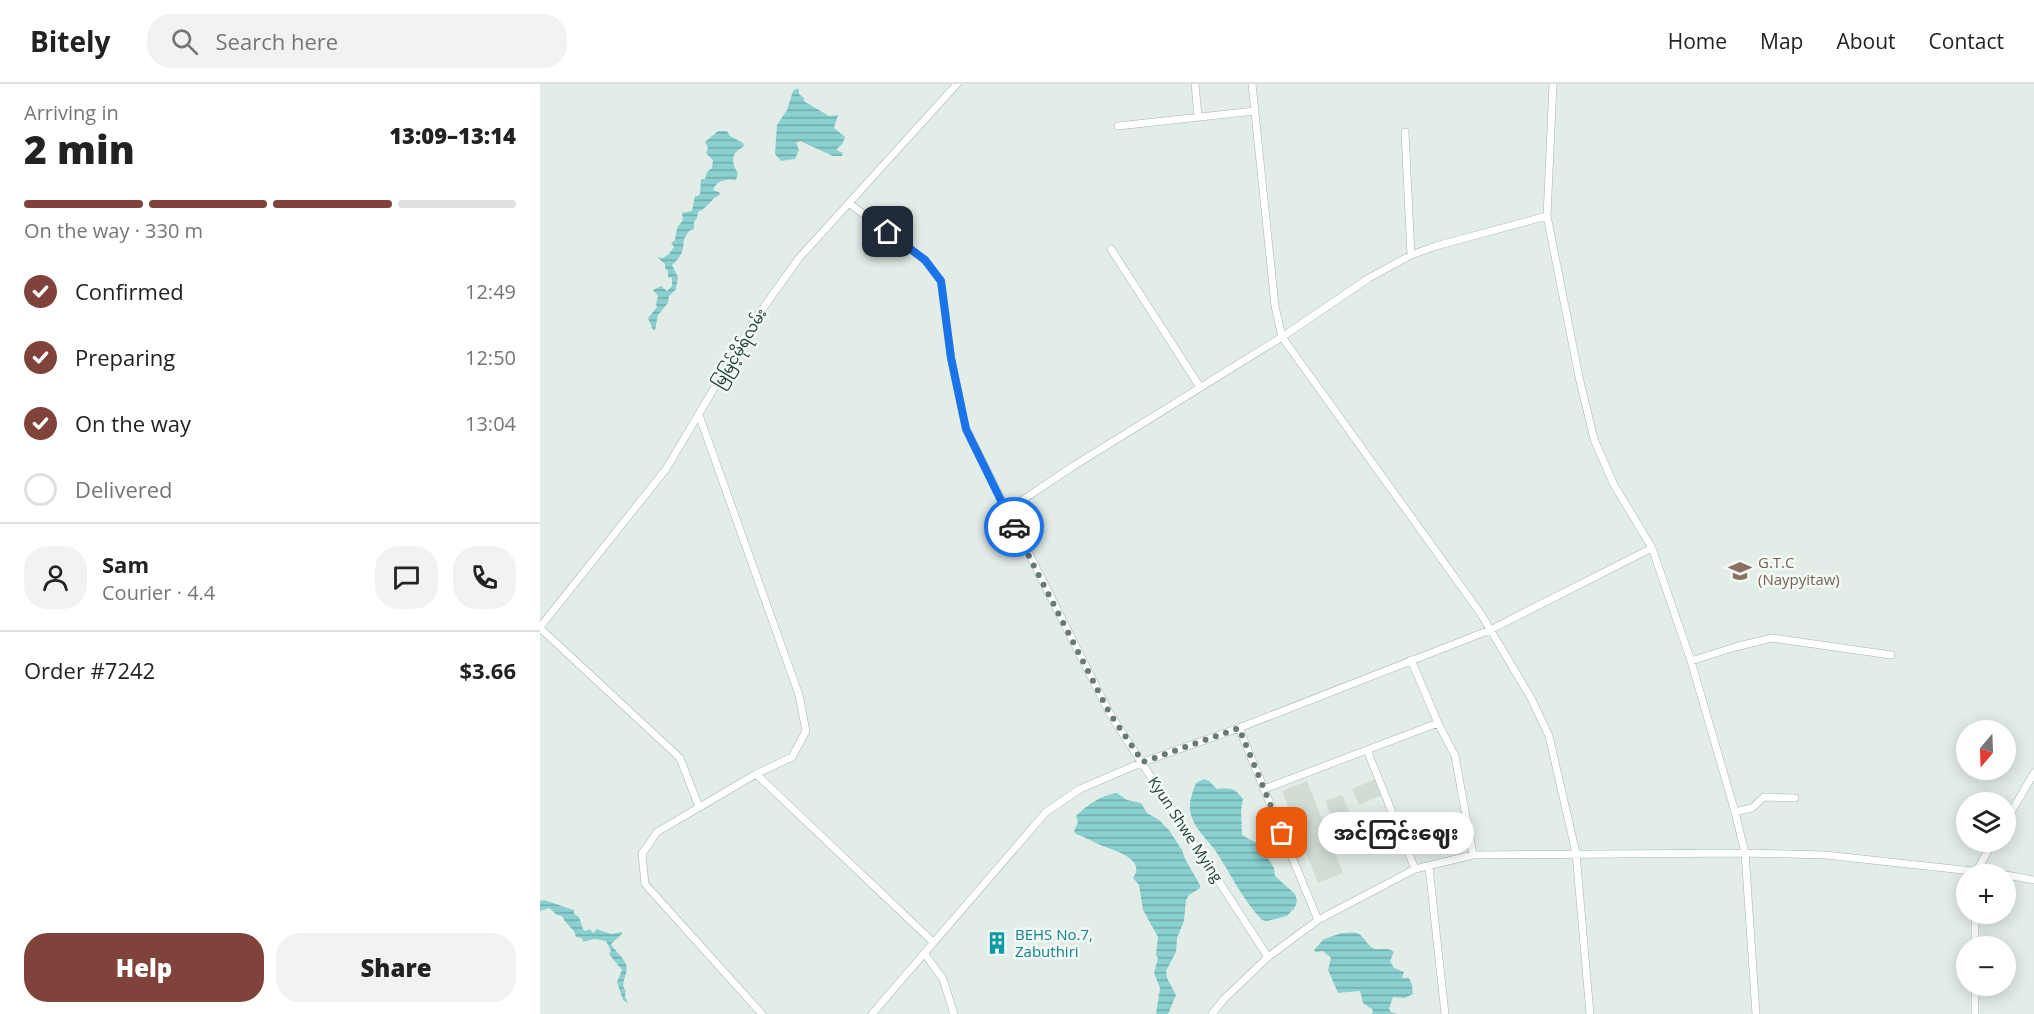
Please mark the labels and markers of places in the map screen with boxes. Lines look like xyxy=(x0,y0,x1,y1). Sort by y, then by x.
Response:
pin xyxy=(862,206,913,257)
place label: G.T.C (Naypyitaw) xyxy=(1758,552,1840,589)
school or university icon: G.T.C (Naypyitaw) xyxy=(1727,558,1753,584)
pin xyxy=(1256,807,1307,858)
callout: အင်ကြင်းဈေး xyxy=(1318,812,1474,854)
place label: BEHS No.7, Zabuthiri xyxy=(1015,924,1093,961)
building icon: BEHS No.7, Zabuthiri xyxy=(984,930,1010,956)

